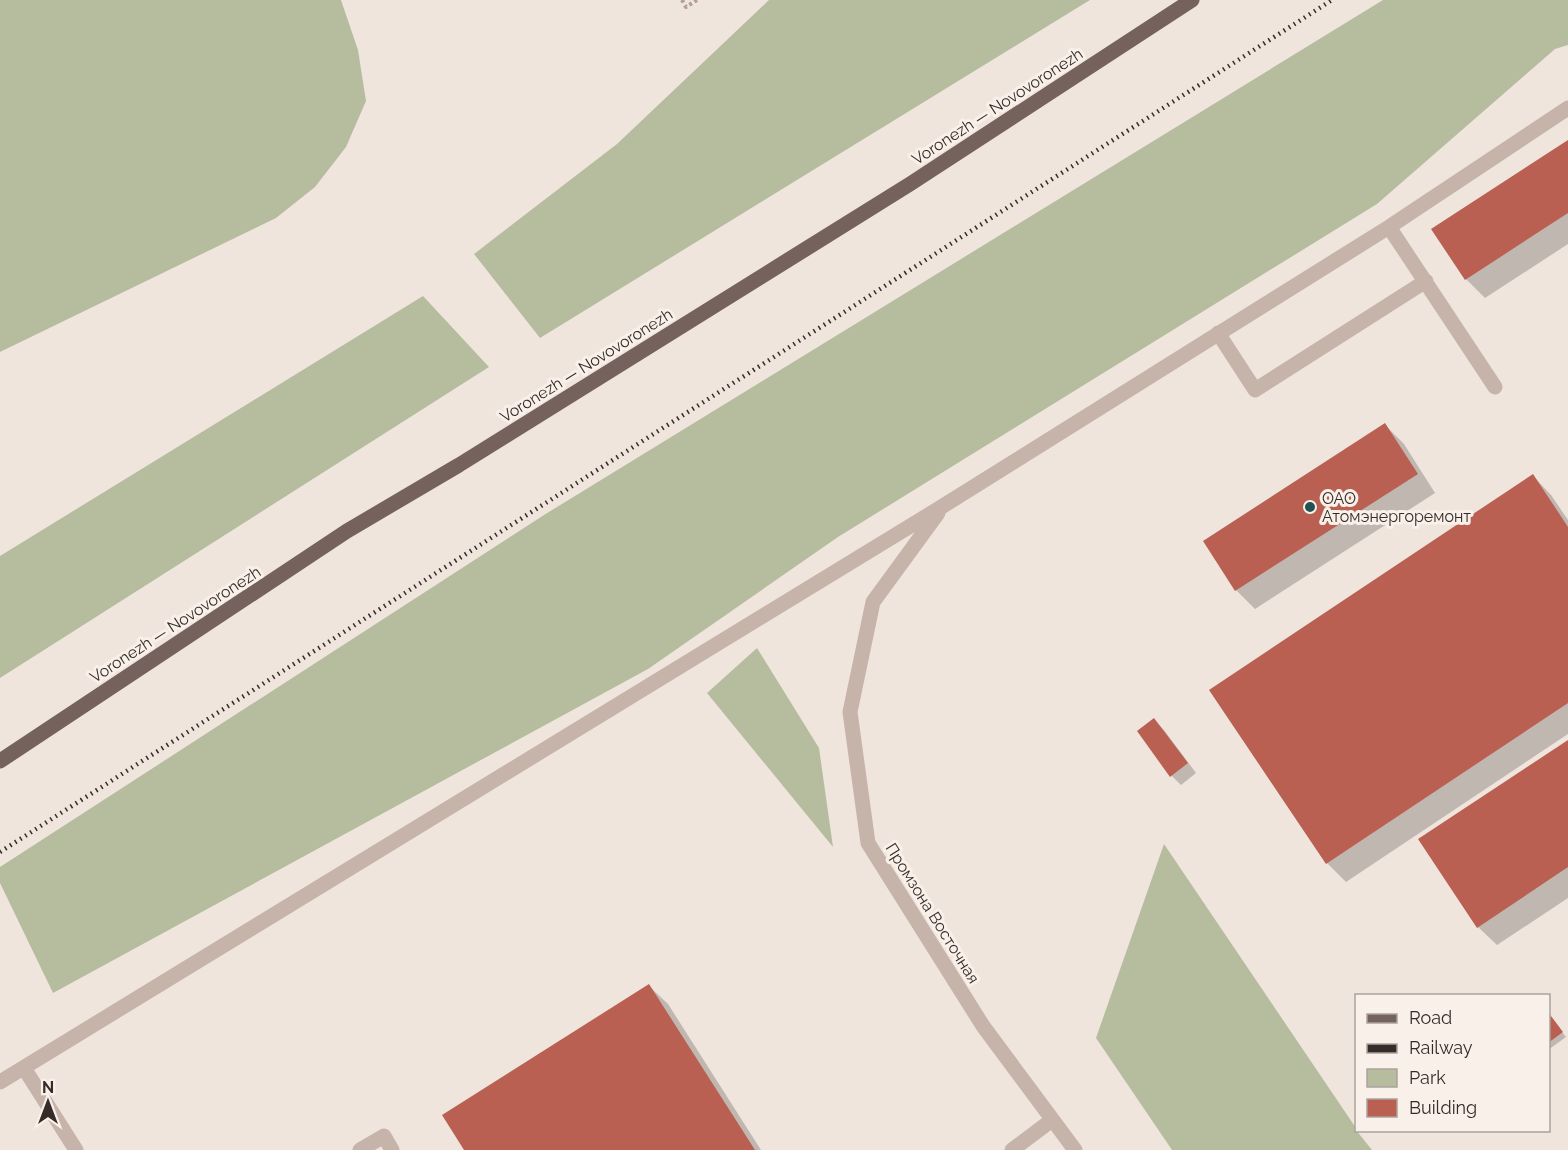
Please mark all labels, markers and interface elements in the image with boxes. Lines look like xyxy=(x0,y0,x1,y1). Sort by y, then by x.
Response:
street label: Voronezh — Novovoronezh xyxy=(908,44,1086,169)
street label: Voronezh — Novovoronezh xyxy=(496,304,676,426)
place label: ОАО Атомэнергоремонт xyxy=(1322,489,1471,526)
marker: ОАО Атомэнергоремонт xyxy=(1303,500,1317,514)
street label: Voronezh — Novovoronezh xyxy=(86,562,264,687)
street label: Промзона Восточная xyxy=(882,840,983,987)
legend xyxy=(1355,994,1550,1132)
text: Road xyxy=(1409,1007,1452,1028)
text: Railway xyxy=(1409,1037,1473,1058)
text: Park xyxy=(1409,1067,1446,1088)
north arrow xyxy=(18,1072,78,1132)
text: N xyxy=(42,1078,54,1097)
text: Building xyxy=(1409,1097,1477,1118)

